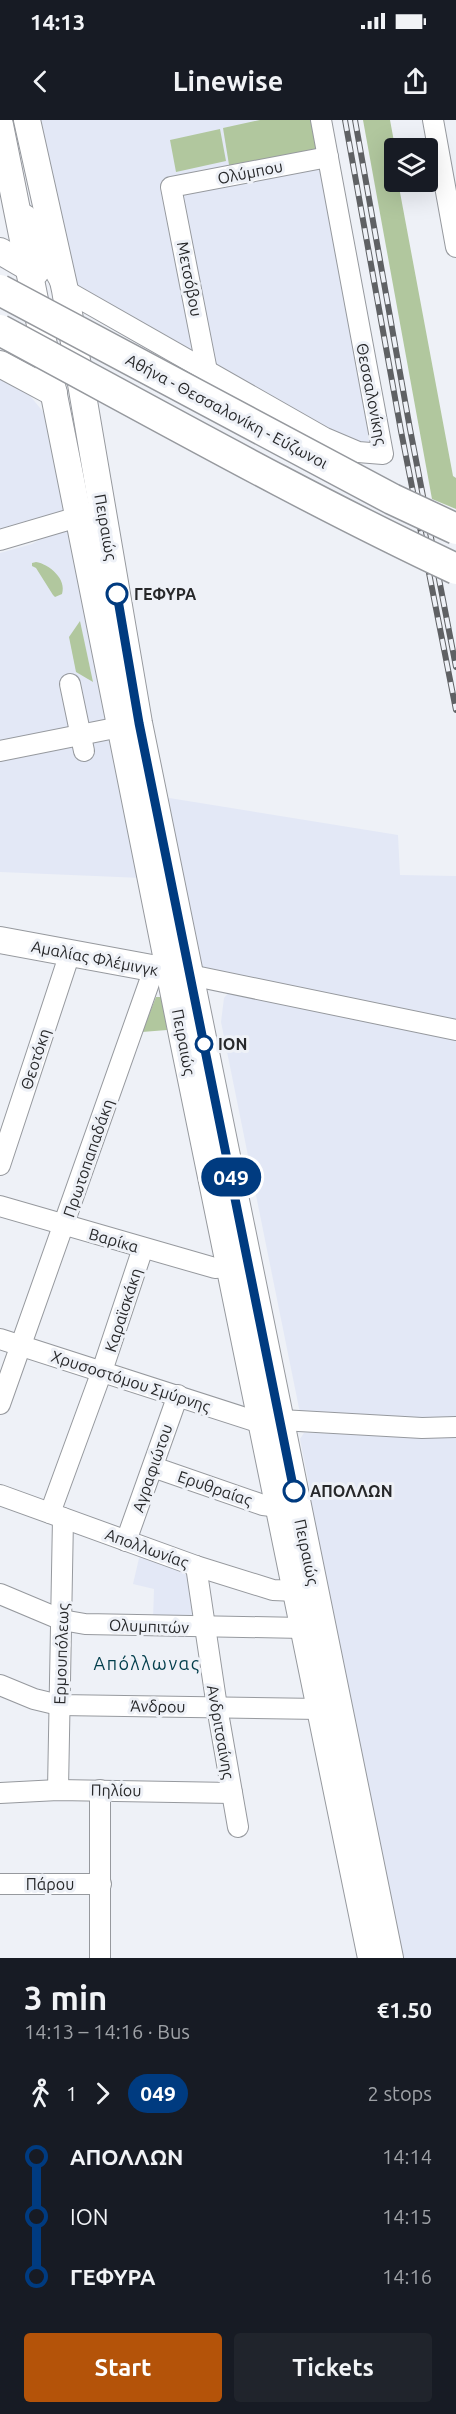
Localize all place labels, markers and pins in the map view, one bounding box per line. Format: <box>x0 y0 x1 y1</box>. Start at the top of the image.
marker: ΓΕΦΥΡΑ <box>106 583 128 605</box>
place label: ΓΕΦΥΡΑ <box>134 585 197 603</box>
marker: ΙΟΝ <box>195 1035 213 1053</box>
place label: ΙΟΝ <box>218 1035 247 1053</box>
marker: ΑΠΟΛΛΩΝ <box>283 1480 305 1502</box>
place label: ΑΠΟΛΛΩΝ <box>310 1482 393 1500</box>

